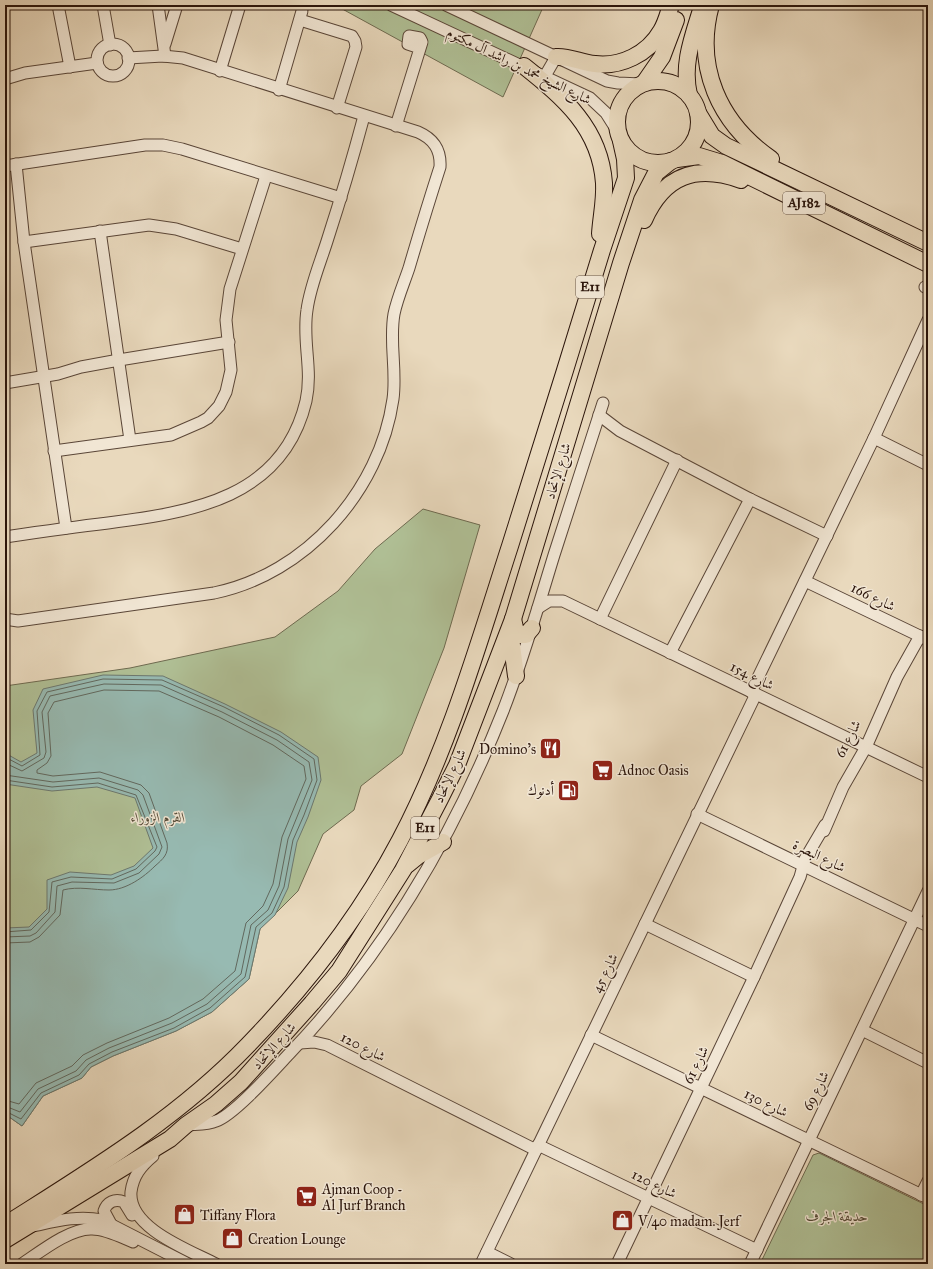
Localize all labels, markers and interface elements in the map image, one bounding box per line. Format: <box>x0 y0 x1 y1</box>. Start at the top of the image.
street label: شارع الشيخ محمد بن راشد آل مكتوم <box>442 24 594 112</box>
road number: AJ182 <box>783 192 825 214</box>
road number: E11 <box>576 276 604 298</box>
street label: شارع الإتحاد <box>541 441 577 502</box>
street label: شارع 166 <box>847 579 898 618</box>
street label: شارع 154 <box>726 658 777 697</box>
street label: شارع 61 <box>831 717 867 762</box>
restaurant icon: Domino's <box>538 736 564 762</box>
place label: Domino's <box>479 741 536 758</box>
street label: شارع الإتحاد <box>430 746 473 807</box>
supermarket icon: Adnoc Oasis <box>589 757 615 783</box>
place label: Adnoc Oasis <box>617 762 689 779</box>
fuel station icon: أدنوك <box>556 777 582 803</box>
place label: أدنوك <box>528 780 555 799</box>
park label: القرم الزوراء <box>131 809 185 830</box>
road number: E11 <box>411 817 439 839</box>
street label: شارع البصرة <box>789 836 848 879</box>
street label: شارع 45 <box>588 951 624 997</box>
street label: شارع الإتحاد <box>248 1019 302 1075</box>
street label: شارع 120 <box>336 1029 388 1068</box>
street label: شارع 61 <box>680 1043 715 1088</box>
street label: شارع 69 <box>799 1068 836 1115</box>
street label: شارع 130 <box>740 1085 791 1124</box>
street label: شارع 120 <box>627 1166 679 1205</box>
place label: Ajman Coop - Al Jurf Branch <box>321 1181 406 1215</box>
supermarket icon: Ajman Coop - Al Jurf Branch <box>294 1184 320 1210</box>
shop icon: Tiffany Flora <box>172 1202 198 1228</box>
place label: Tiffany Flora <box>200 1207 276 1224</box>
shop icon: V/40 madam. Jerf <box>609 1208 635 1234</box>
park label: حديقة الجرف <box>806 1208 868 1225</box>
place label: V/40 madam. Jerf <box>637 1213 742 1231</box>
shop icon: Creation Lounge <box>220 1226 246 1252</box>
place label: Creation Lounge <box>248 1231 346 1248</box>

